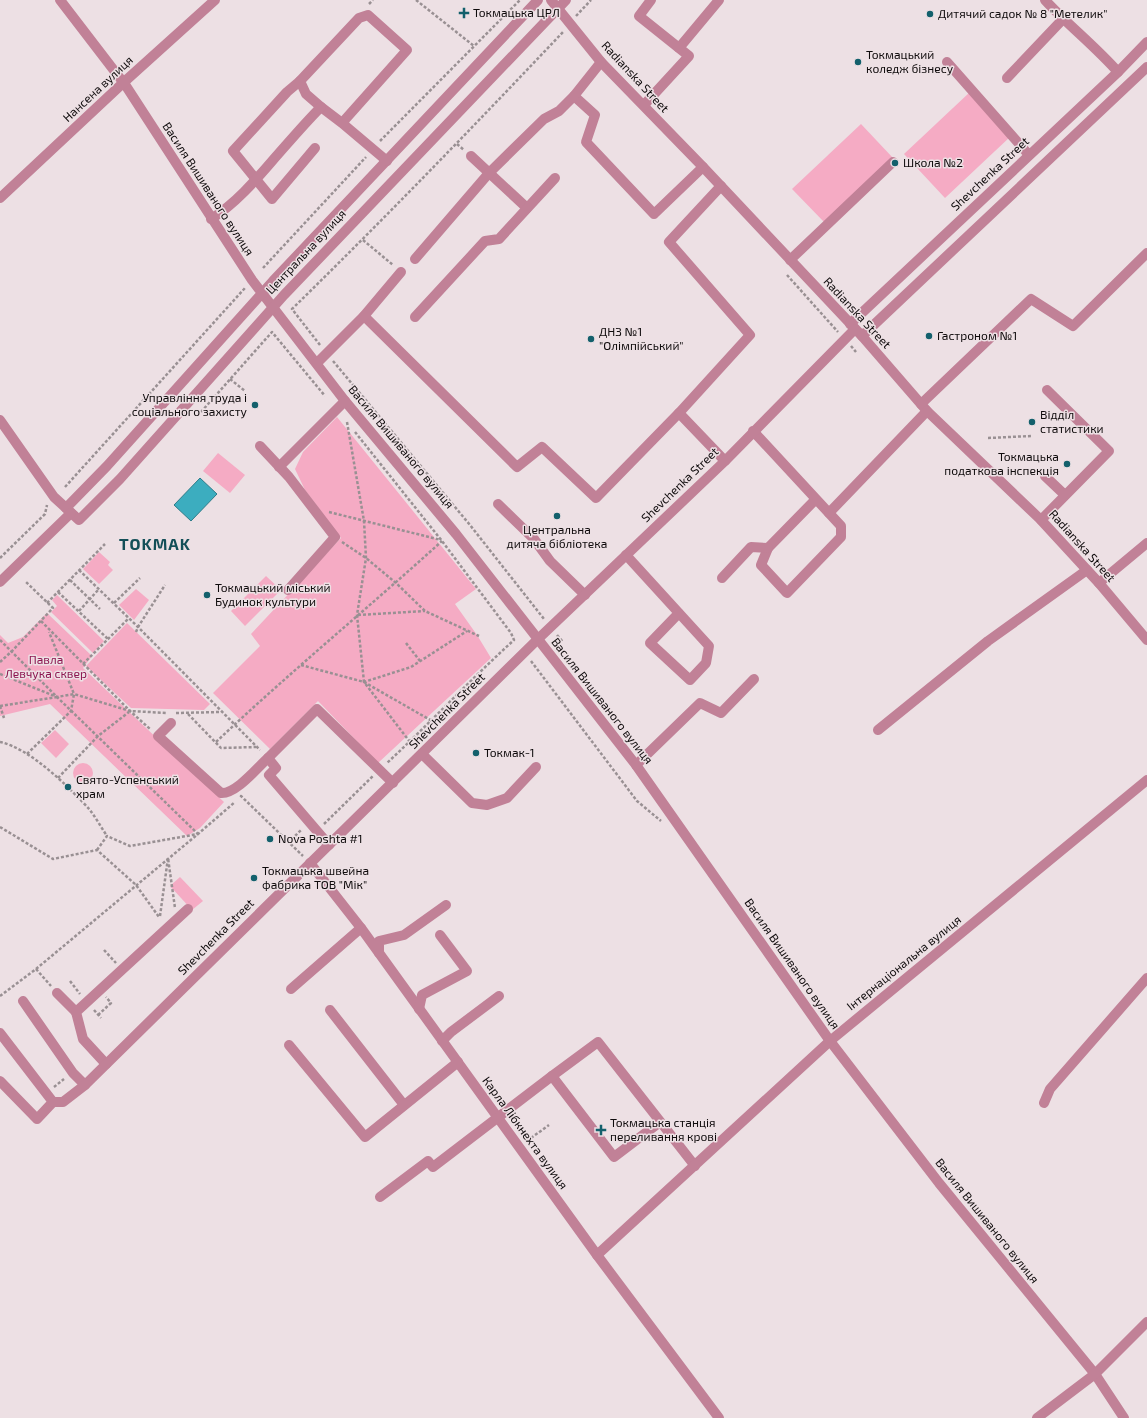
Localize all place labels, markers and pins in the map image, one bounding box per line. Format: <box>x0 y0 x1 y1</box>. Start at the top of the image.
place label: Токмацька ЦРЛ <box>473 5 560 19</box>
place label: Дитячий садок № 8 "Метелик" <box>938 6 1107 20</box>
marker: Токмацька ЦРЛ <box>458 7 470 19</box>
marker: Дитячий садок № 8 "Метелик" <box>925 9 935 19</box>
place label: Токмацький коледж бізнесу <box>866 47 954 76</box>
marker: Токмацький коледж бізнесу <box>853 57 863 67</box>
place label: Школа №2 <box>903 155 963 169</box>
marker: Школа №2 <box>890 158 900 168</box>
place label: ДНЗ №1 "Олімпійський" <box>599 324 684 352</box>
place label: Гастроном №1 <box>937 328 1017 342</box>
marker: Гастроном №1 <box>924 331 934 341</box>
marker: ДНЗ №1 "Олімпійський" <box>586 334 596 344</box>
place label: Управління труда і соціального захисту <box>132 390 248 419</box>
marker: Управління труда і соціального захисту <box>250 400 260 410</box>
place label: Відділ статистики <box>1040 407 1104 435</box>
marker: Відділ статистики <box>1027 417 1037 427</box>
place label: Токмацька податкова інспекція <box>944 449 1059 477</box>
marker: Токмацька податкова інспекція <box>1062 459 1072 469</box>
marker: Центральна дитяча бібліотека <box>552 511 562 521</box>
place label: Центральна дитяча бібліотека <box>507 522 607 550</box>
place label: Токмацький міський Будинок культури <box>215 580 331 609</box>
marker: Токмацький міський Будинок культури <box>202 590 212 600</box>
place label: Токмак-1 <box>484 745 535 759</box>
marker: Токмак-1 <box>471 748 481 758</box>
place label: Свято-Успенський храм <box>76 772 179 800</box>
marker: Свято-Успенський храм <box>63 782 73 792</box>
place label: Nova Poshta #1 <box>278 831 363 845</box>
marker: Nova Poshta #1 <box>265 834 275 844</box>
place label: Токмацька швейна фабрика ТОВ "Мік" <box>262 863 369 891</box>
marker: Токмацька швейна фабрика ТОВ "Мік" <box>249 873 259 883</box>
place label: Токмацька станція переливання крові <box>610 1115 717 1143</box>
marker: Токмацька станція переливання крові <box>595 1124 607 1136</box>

